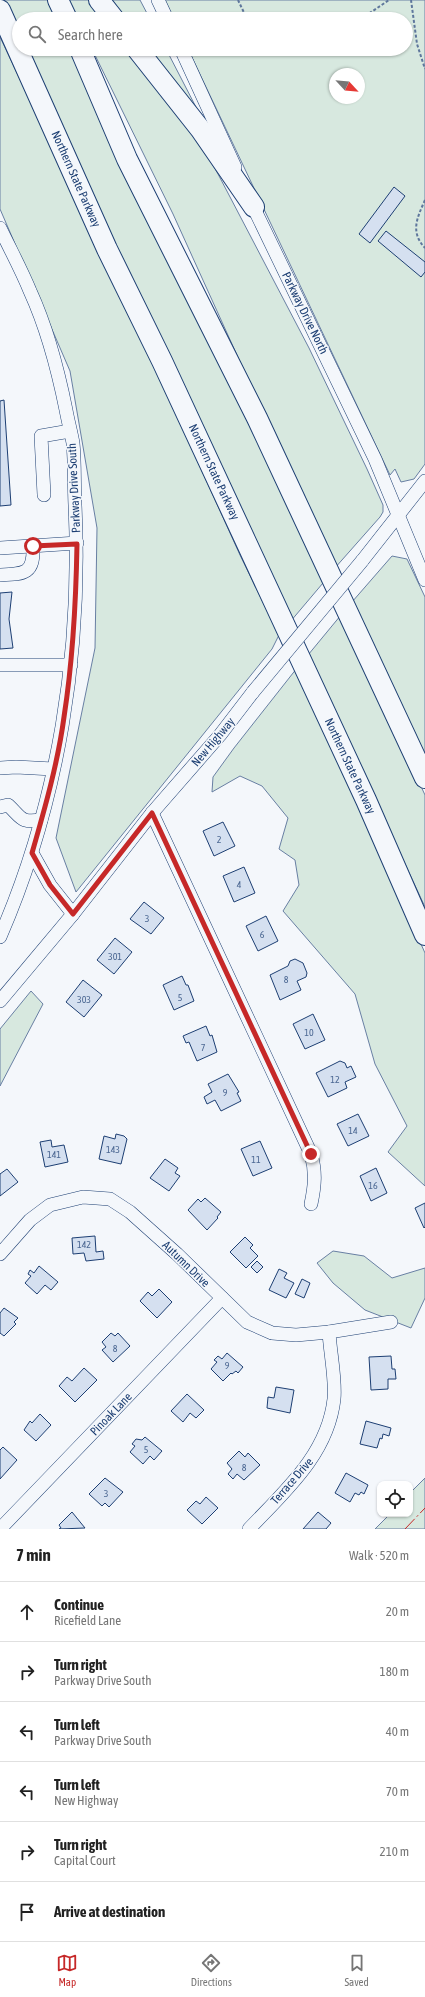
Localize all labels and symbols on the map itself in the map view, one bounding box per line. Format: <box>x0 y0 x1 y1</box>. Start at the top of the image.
north arrow <box>329 68 365 104</box>
street label: Northern State Parkway <box>48 129 104 229</box>
street label: Parkway Drive North <box>279 270 331 356</box>
street label: Northern State Parkway <box>186 422 242 522</box>
street label: Parkway Drive South <box>65 443 83 533</box>
route start <box>24 537 42 555</box>
street label: New Highway <box>189 715 238 769</box>
street label: Northern State Parkway <box>322 716 378 816</box>
house number: 2 <box>217 834 222 845</box>
house number: 4 <box>237 879 242 890</box>
house number: 3 <box>145 913 150 924</box>
house number: 6 <box>260 929 265 940</box>
house number: 301 <box>108 951 122 962</box>
house number: 8 <box>284 974 289 985</box>
house number: 5 <box>178 992 183 1003</box>
house number: 303 <box>77 994 91 1005</box>
house number: 10 <box>304 1027 314 1038</box>
house number: 7 <box>201 1042 206 1053</box>
house number: 12 <box>330 1074 340 1085</box>
house number: 9 <box>223 1087 228 1098</box>
house number: 14 <box>348 1125 358 1136</box>
house number: 143 <box>106 1144 120 1155</box>
route end <box>302 1145 320 1163</box>
house number: 141 <box>47 1149 61 1160</box>
house number: 11 <box>251 1154 261 1165</box>
house number: 16 <box>368 1180 378 1191</box>
street label: Autumn Drive <box>159 1238 213 1290</box>
house number: 142 <box>77 1239 91 1250</box>
house number: 8 <box>113 1343 118 1354</box>
house number: 9 <box>225 1360 230 1371</box>
street label: Pinoak Lane <box>87 1390 135 1438</box>
house number: 5 <box>144 1444 149 1455</box>
street label: Terrace Drive <box>268 1455 316 1507</box>
house number: 8 <box>242 1462 247 1473</box>
house number: 3 <box>104 1488 109 1499</box>

